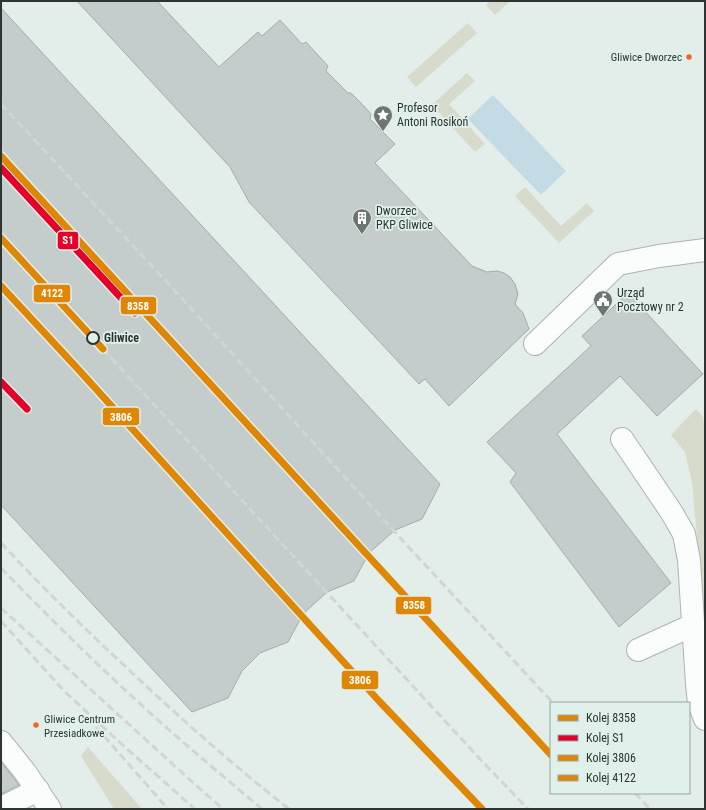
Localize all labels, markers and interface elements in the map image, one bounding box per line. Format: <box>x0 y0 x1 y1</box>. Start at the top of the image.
place label: Gliwice Dworzec <box>611 51 682 64</box>
marker: Gliwice Dworzec <box>684 52 694 62</box>
place label: Profesor Antoni Rosikoń <box>397 101 469 129</box>
place icon: Profesor Antoni Rosikoń <box>372 104 394 132</box>
place label: Dworzec PKP Gliwice <box>376 204 433 232</box>
building icon: Dworzec PKP Gliwice <box>351 207 373 235</box>
line badge: S1 <box>57 231 79 250</box>
text: S1 <box>62 234 74 247</box>
line badge: 4122 <box>33 284 71 303</box>
place label: Urząd Pocztowy nr 2 <box>617 286 684 314</box>
text: 4122 <box>41 287 64 300</box>
public building icon: Urząd Pocztowy nr 2 <box>592 289 614 317</box>
line badge: 8358 <box>120 296 157 315</box>
text: 8358 <box>127 300 150 313</box>
marker: Gliwice <box>86 331 100 345</box>
place label: Gliwice <box>104 331 139 345</box>
line badge: 3806 <box>102 407 140 426</box>
text: 3806 <box>110 411 133 424</box>
line badge: 8358 <box>395 596 432 615</box>
text: 8358 <box>403 599 426 612</box>
line badge: 3806 <box>341 670 379 690</box>
text: 3806 <box>349 674 372 687</box>
legend <box>550 702 690 794</box>
text: Kolej 8358 <box>586 711 636 725</box>
place label: Gliwice Centrum Przesiadkowe <box>44 713 115 740</box>
marker: Gliwice Centrum Przesiadkowe <box>31 720 41 730</box>
text: Kolej S1 <box>586 731 624 745</box>
text: Kolej 3806 <box>586 751 636 765</box>
text: Kolej 4122 <box>586 771 636 785</box>

